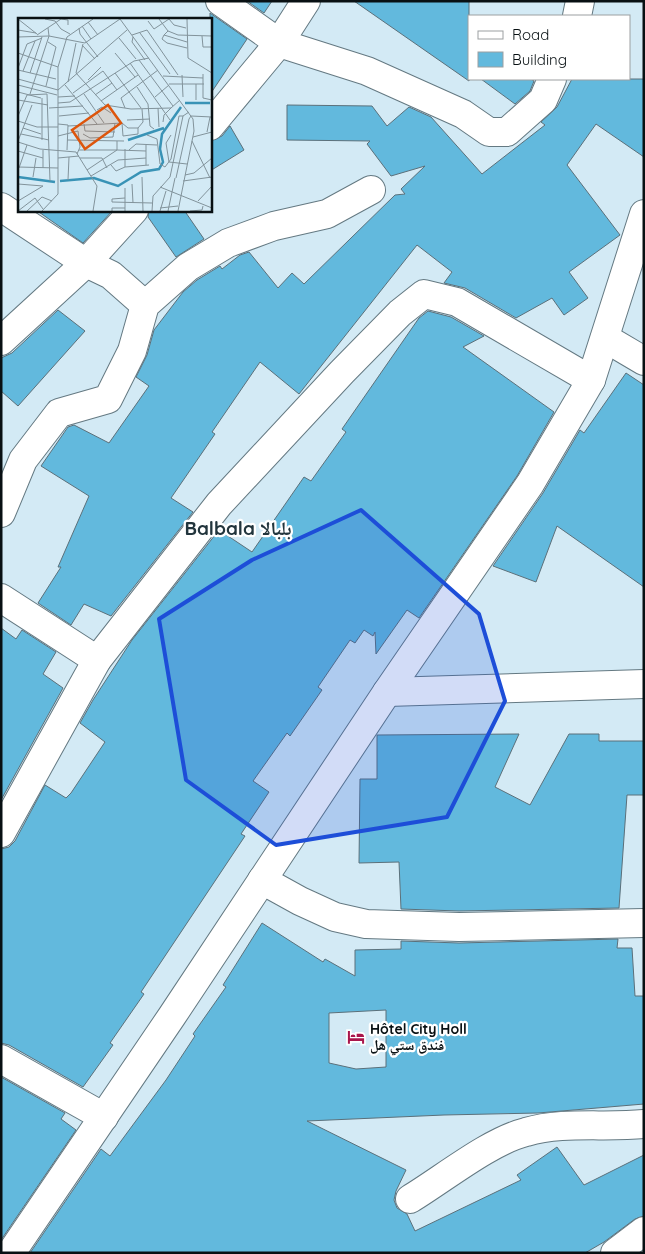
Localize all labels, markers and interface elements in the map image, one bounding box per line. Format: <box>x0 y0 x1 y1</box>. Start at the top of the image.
legend <box>468 15 630 80</box>
inset map <box>18 18 211 211</box>
text: Road <box>512 25 549 44</box>
text: Building <box>512 50 567 69</box>
district label: Balbala بلبالا <box>184 516 292 540</box>
place label: Hôtel City Holl فندق ستي هل <box>370 1020 467 1056</box>
hotel icon: Hôtel City Holl فندق ستي هل <box>346 1027 366 1047</box>

